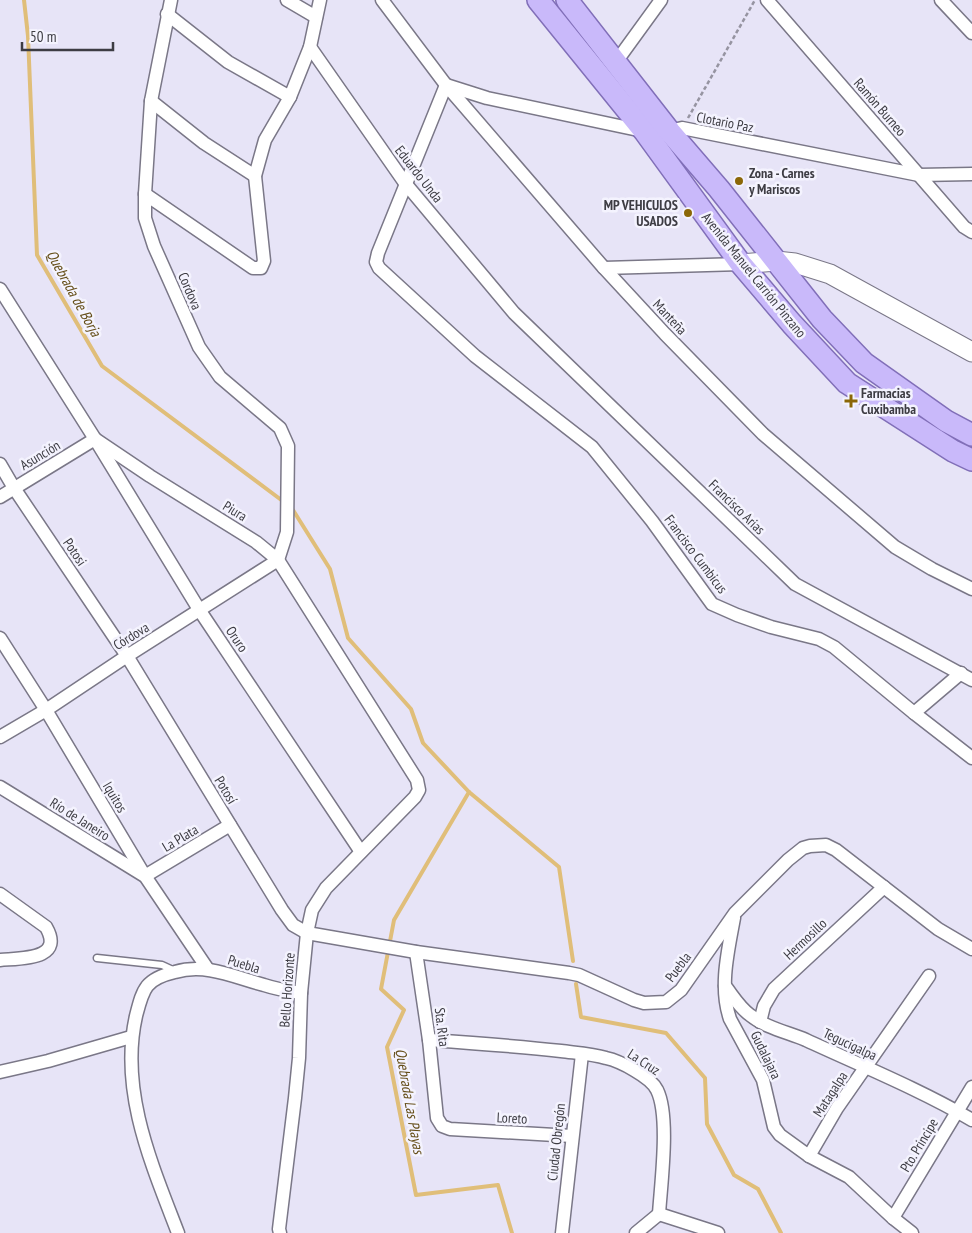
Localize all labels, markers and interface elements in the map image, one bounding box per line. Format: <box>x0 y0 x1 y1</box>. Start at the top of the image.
scale bar <box>22 20 114 52</box>
text: 50 m <box>30 27 56 46</box>
street label: Ramón Burneo <box>850 74 910 140</box>
street label: Clotario Paz <box>695 108 755 136</box>
street label: Eduardo Unda <box>391 142 447 206</box>
place label: Zona - Carnes y Mariscos <box>748 164 815 198</box>
marker: Zona - Carnes y Mariscos <box>733 175 745 187</box>
place label: MP VEHICULOS USADOS <box>604 196 678 230</box>
marker: MP VEHICULOS USADOS <box>682 207 694 219</box>
street label: Avenida Manuel Carrión Pinzano <box>698 209 810 341</box>
water label: Quebrada de Borja <box>42 246 106 340</box>
street label: Cordova <box>174 270 206 312</box>
street label: Manteña <box>649 296 691 338</box>
place label: Farmacias Cuxibamba <box>861 384 916 418</box>
marker: Farmacias Cuxibamba <box>845 395 857 407</box>
street label: Asunción <box>17 436 63 474</box>
street label: Francisco Arias <box>705 476 769 538</box>
street label: Piura <box>220 497 250 525</box>
street label: Francisco Cumbicus <box>660 511 732 597</box>
street label: Potosi <box>59 535 91 569</box>
street label: Córdova <box>110 618 152 654</box>
street label: Oruro <box>222 623 252 655</box>
street label: Potosí <box>211 773 241 807</box>
street label: Iquitos <box>99 778 131 816</box>
street label: Río de Janeiro <box>47 794 113 844</box>
street label: La Plata <box>159 820 201 856</box>
street label: Hermosillo <box>780 914 830 964</box>
street label: Puebla <box>661 949 695 985</box>
street label: Puebla <box>226 951 262 977</box>
street label: Bello Horizonte <box>275 952 299 1028</box>
street label: Sta. Rita <box>431 1006 453 1048</box>
street label: Tegucigalpa <box>820 1024 880 1064</box>
street label: Gudalajara <box>747 1028 785 1082</box>
street label: La Cruz <box>624 1045 664 1079</box>
water label: Quebrada Las Playas <box>391 1047 429 1157</box>
street label: Matagalpa <box>809 1068 851 1120</box>
street label: Ciudad Obregón <box>543 1102 569 1182</box>
street label: Loreto <box>496 1108 528 1128</box>
street label: Pto. Principe <box>896 1115 942 1175</box>

